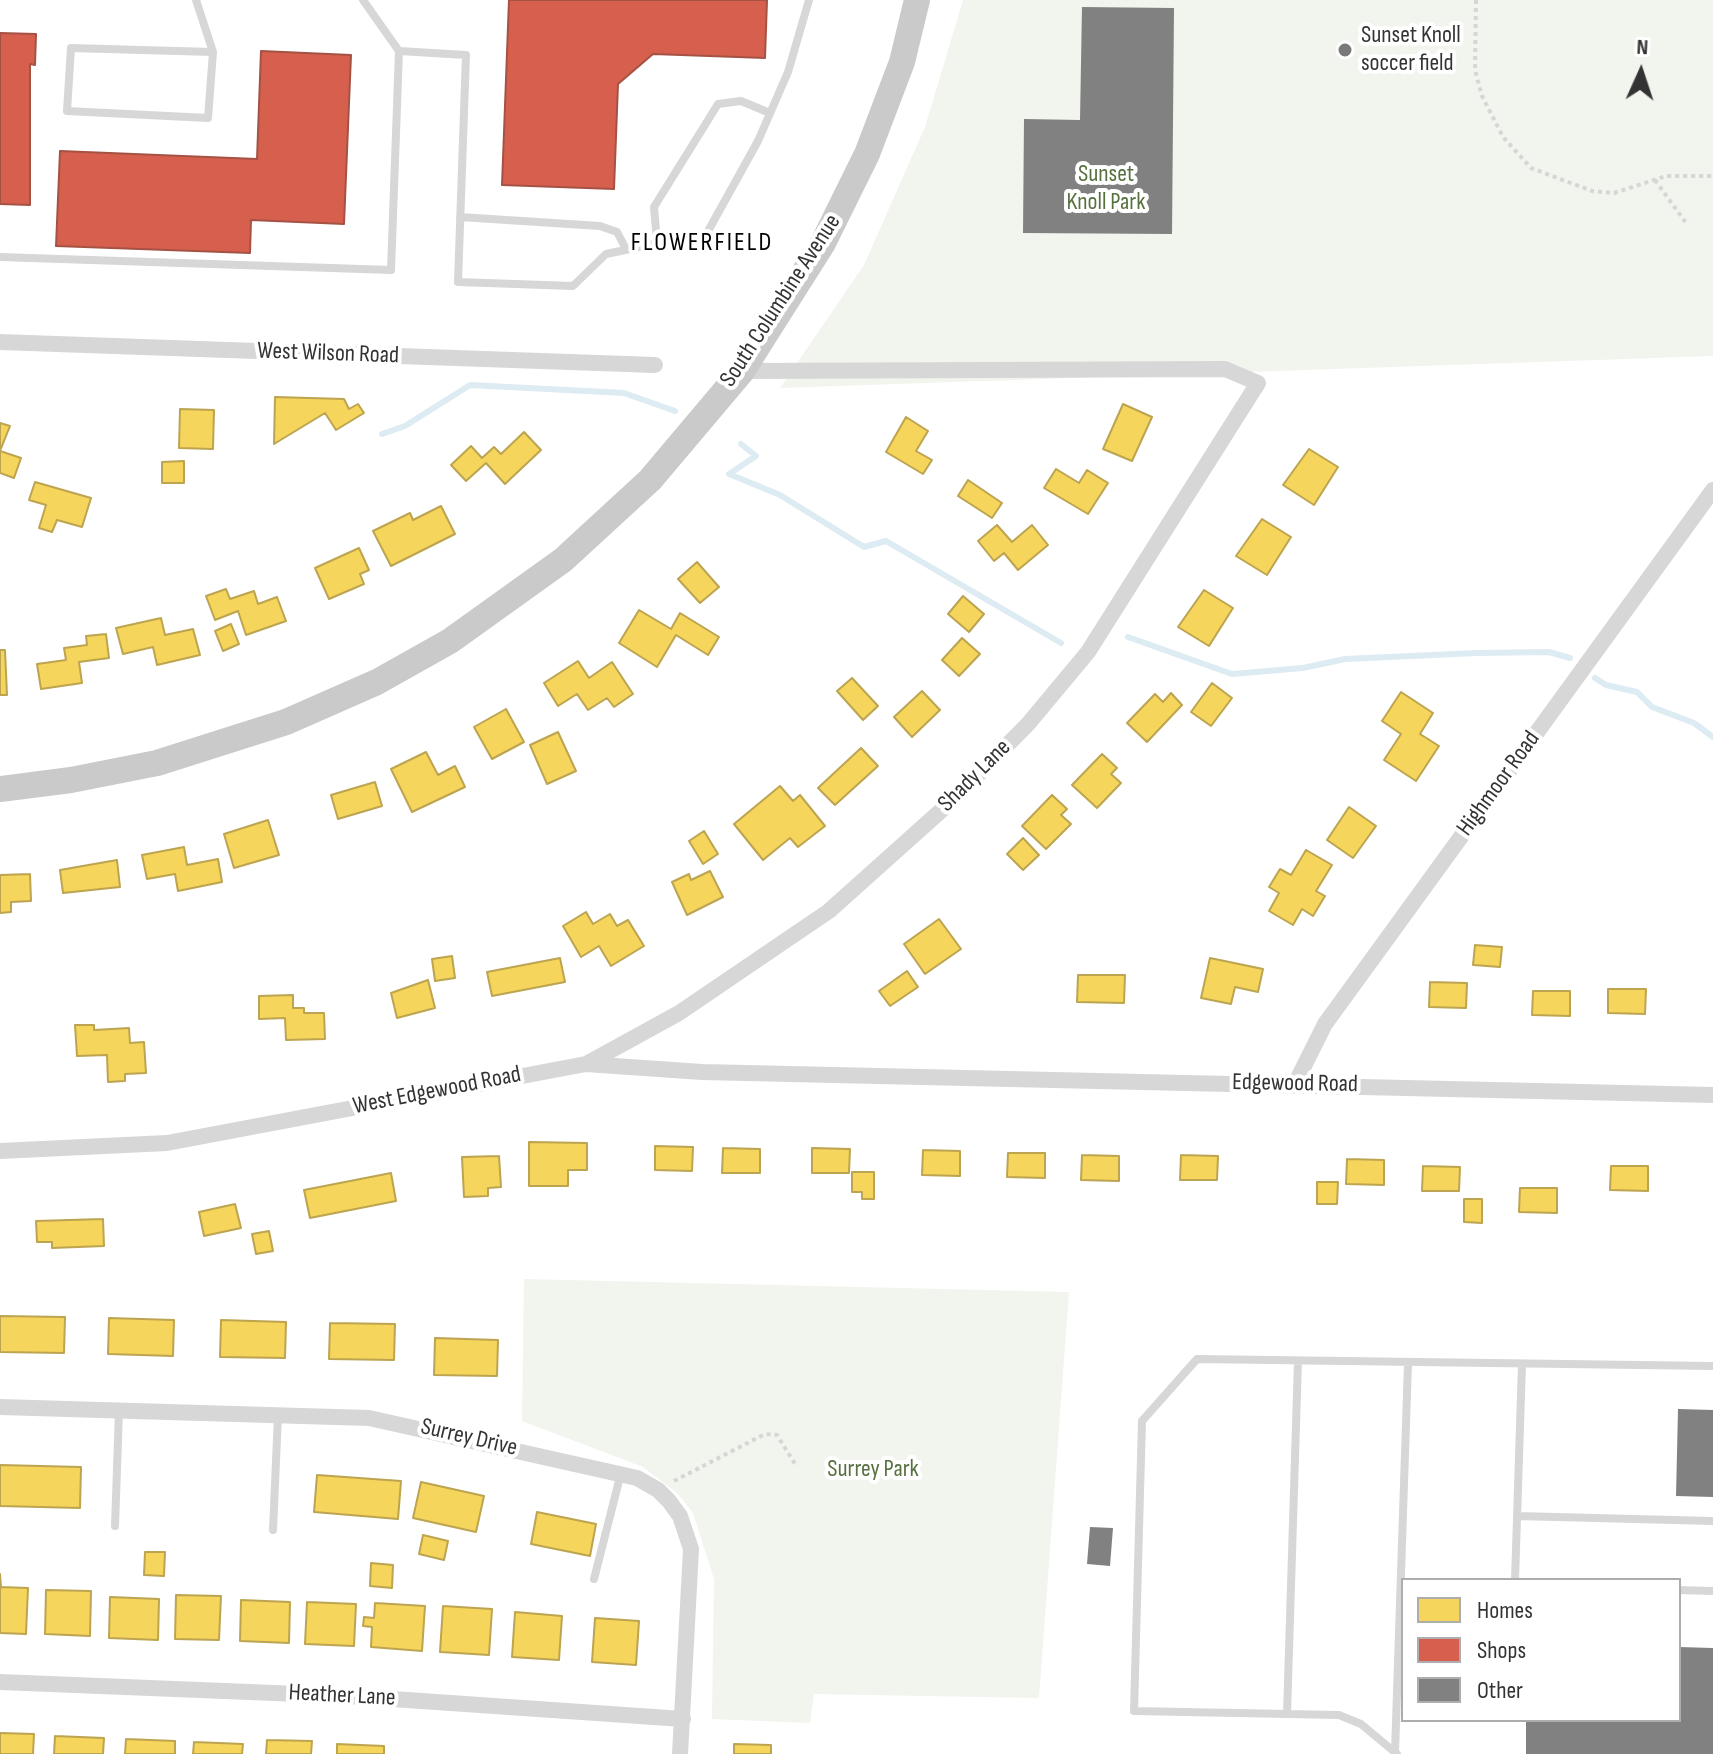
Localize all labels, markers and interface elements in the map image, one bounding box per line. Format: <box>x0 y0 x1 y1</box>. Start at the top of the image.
place label: Sunset Knoll soccer field <box>1361 22 1461 78</box>
north arrow <box>1601 32 1681 112</box>
text: N <box>1636 34 1649 61</box>
marker: Sunset Knoll soccer field <box>1336 41 1354 59</box>
park label: Sunset Knoll Park <box>1067 161 1145 217</box>
street label: South Columbine Avenue <box>715 209 847 393</box>
district label: FLOWERFIELD <box>631 227 773 259</box>
street label: West Wilson Road <box>257 337 399 371</box>
street label: Highmoor Road <box>1451 726 1547 842</box>
street label: Shady Lane <box>933 734 1017 818</box>
street label: West Edgewood Road <box>351 1061 523 1121</box>
street label: Edgewood Road <box>1232 1069 1358 1099</box>
street label: Surrey Drive <box>418 1413 520 1463</box>
park label: Surrey Park <box>827 1456 919 1484</box>
legend <box>1401 1578 1681 1722</box>
text: Homes <box>1477 1596 1533 1625</box>
text: Shops <box>1477 1636 1526 1665</box>
text: Other <box>1477 1676 1523 1705</box>
street label: Heather Lane <box>288 1679 396 1713</box>

